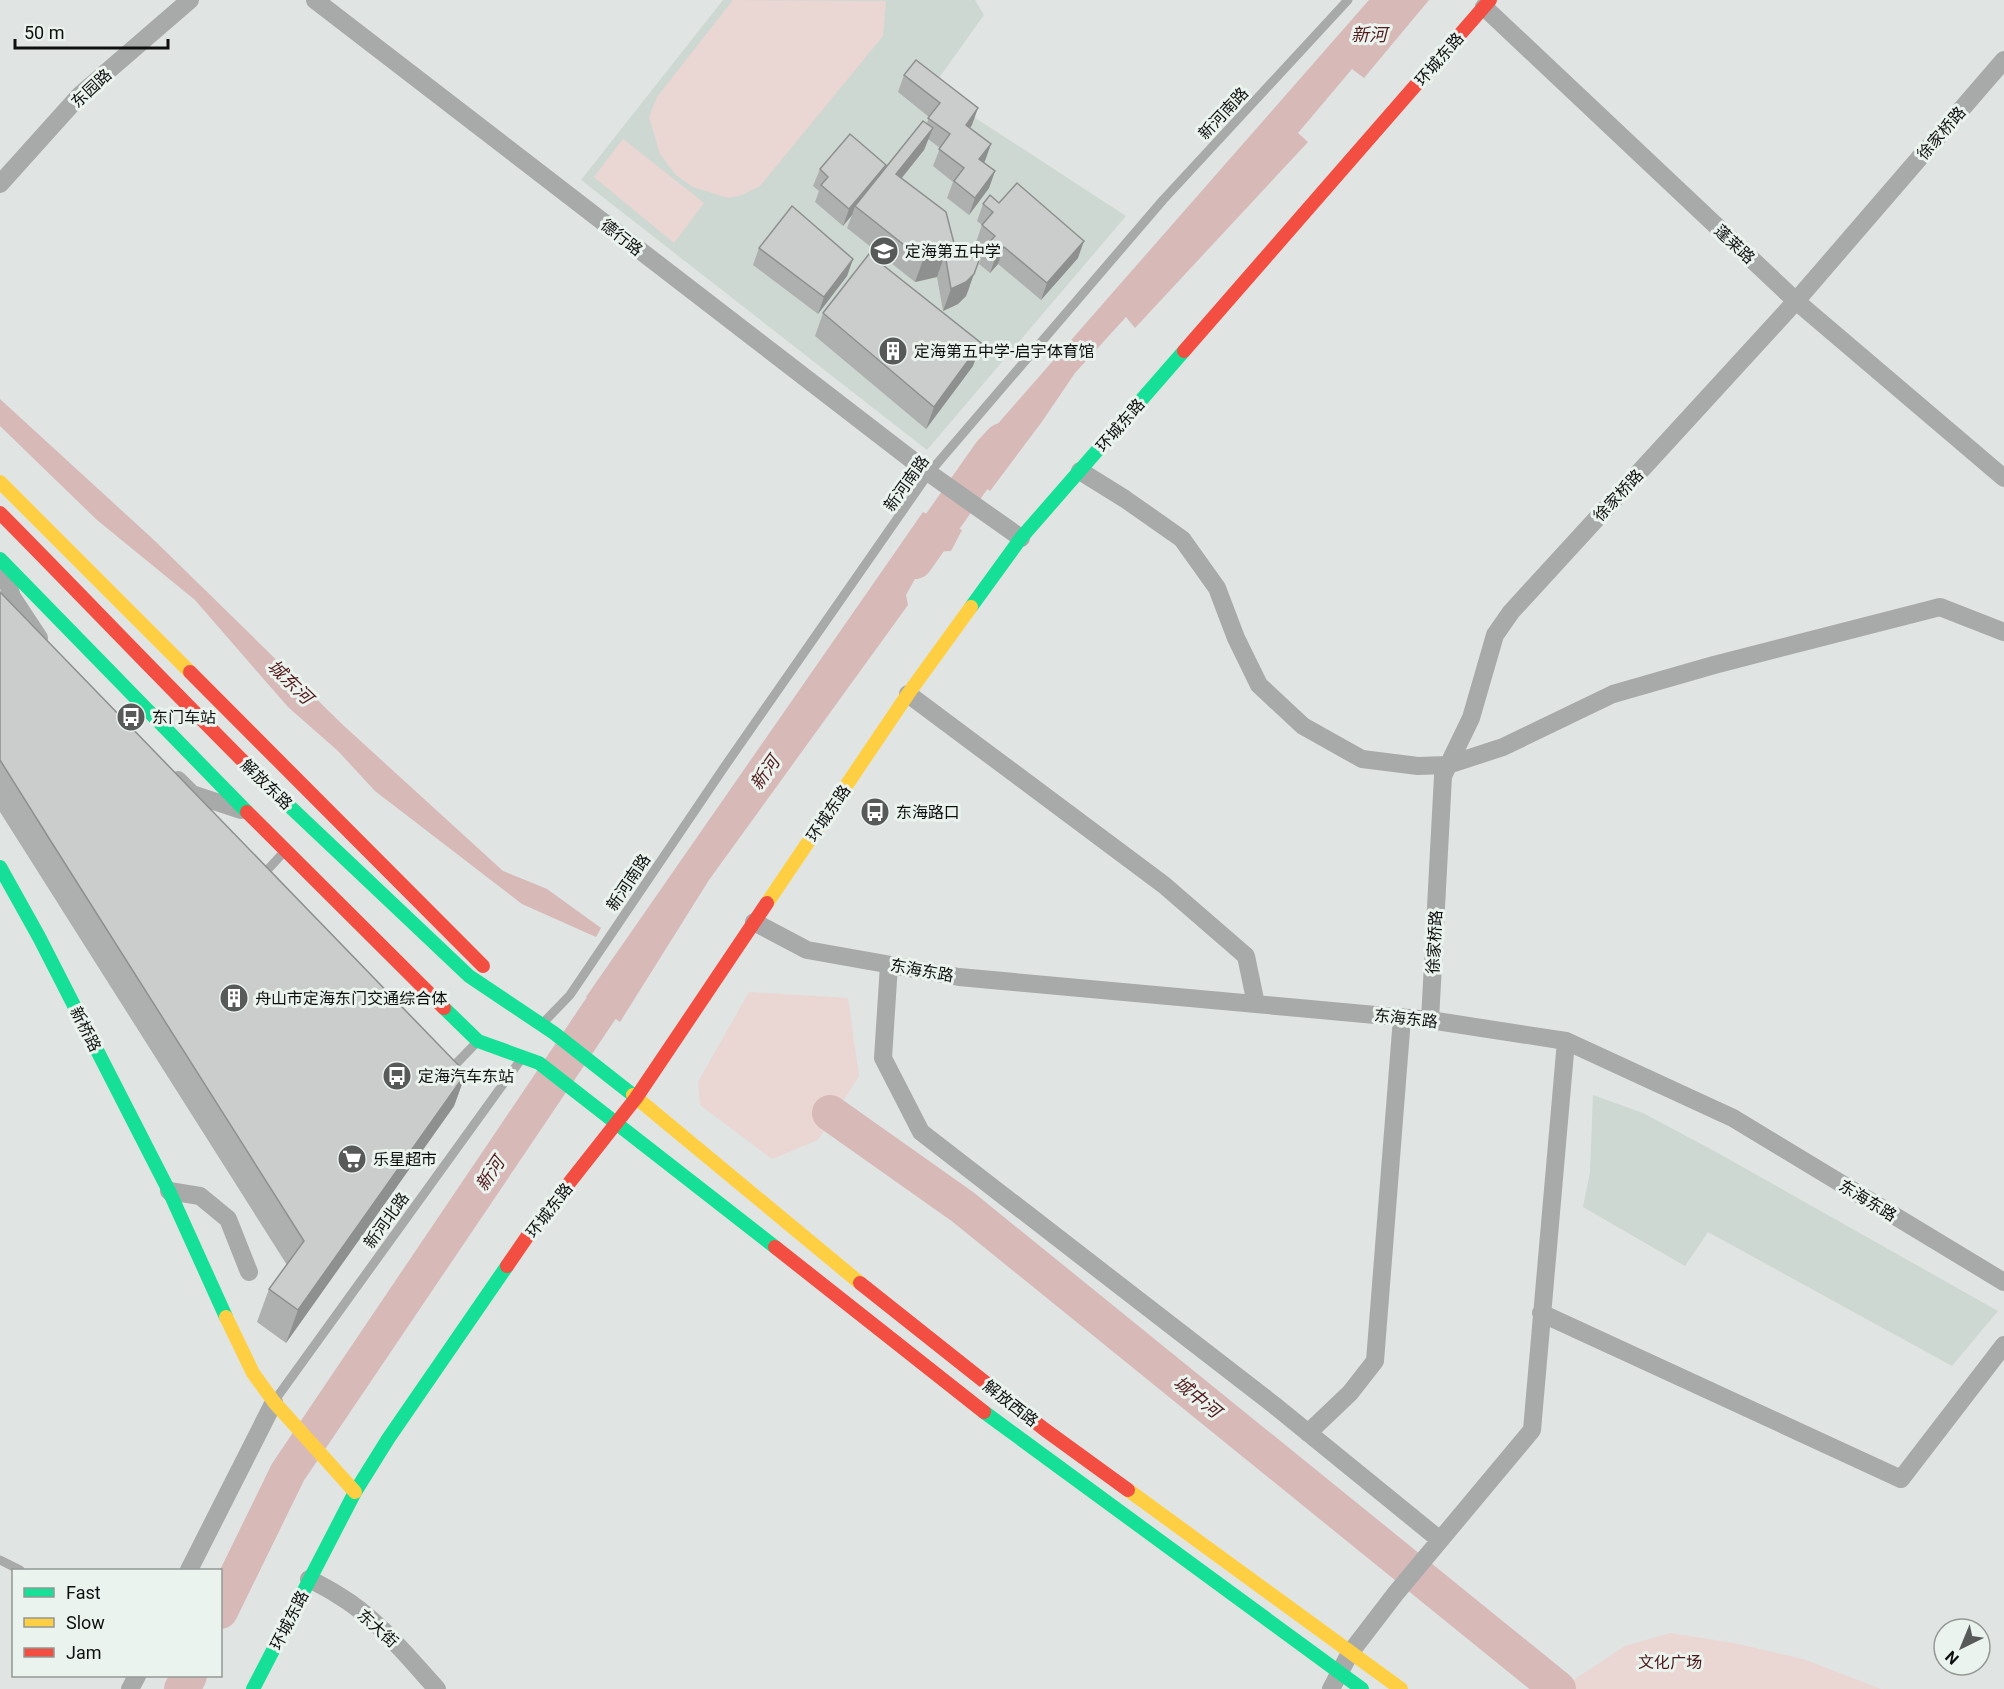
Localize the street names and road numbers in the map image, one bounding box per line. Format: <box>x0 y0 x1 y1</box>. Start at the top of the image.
street label: 环城东路 <box>1411 29 1468 90</box>
street label: 东园路 <box>67 65 115 112</box>
street label: 新河南路 <box>1195 83 1252 143</box>
street label: 徐家桥路 <box>1913 103 1970 164</box>
street label: 德行路 <box>597 215 646 260</box>
street label: 蓬莱路 <box>1711 221 1759 268</box>
street label: 环城东路 <box>1092 395 1149 456</box>
street label: 新河南路 <box>880 452 933 515</box>
street label: 徐家桥路 <box>1590 465 1647 525</box>
street label: 解放东路 <box>237 755 296 813</box>
street label: 环城东路 <box>803 781 854 845</box>
street label: 新河南路 <box>603 850 654 914</box>
street label: 徐家桥路 <box>1423 910 1446 974</box>
street label: 东海东路 <box>889 956 955 985</box>
street label: 新桥路 <box>66 1004 105 1055</box>
street label: 东海东路 <box>1373 1006 1439 1031</box>
street label: 东海东路 <box>1835 1176 1900 1225</box>
street label: 环城东路 <box>522 1179 577 1241</box>
street label: 新河北路 <box>360 1189 413 1252</box>
street label: 解放西路 <box>980 1376 1042 1431</box>
street label: 环城东路 <box>266 1587 312 1653</box>
street label: 东大街 <box>353 1605 402 1651</box>

